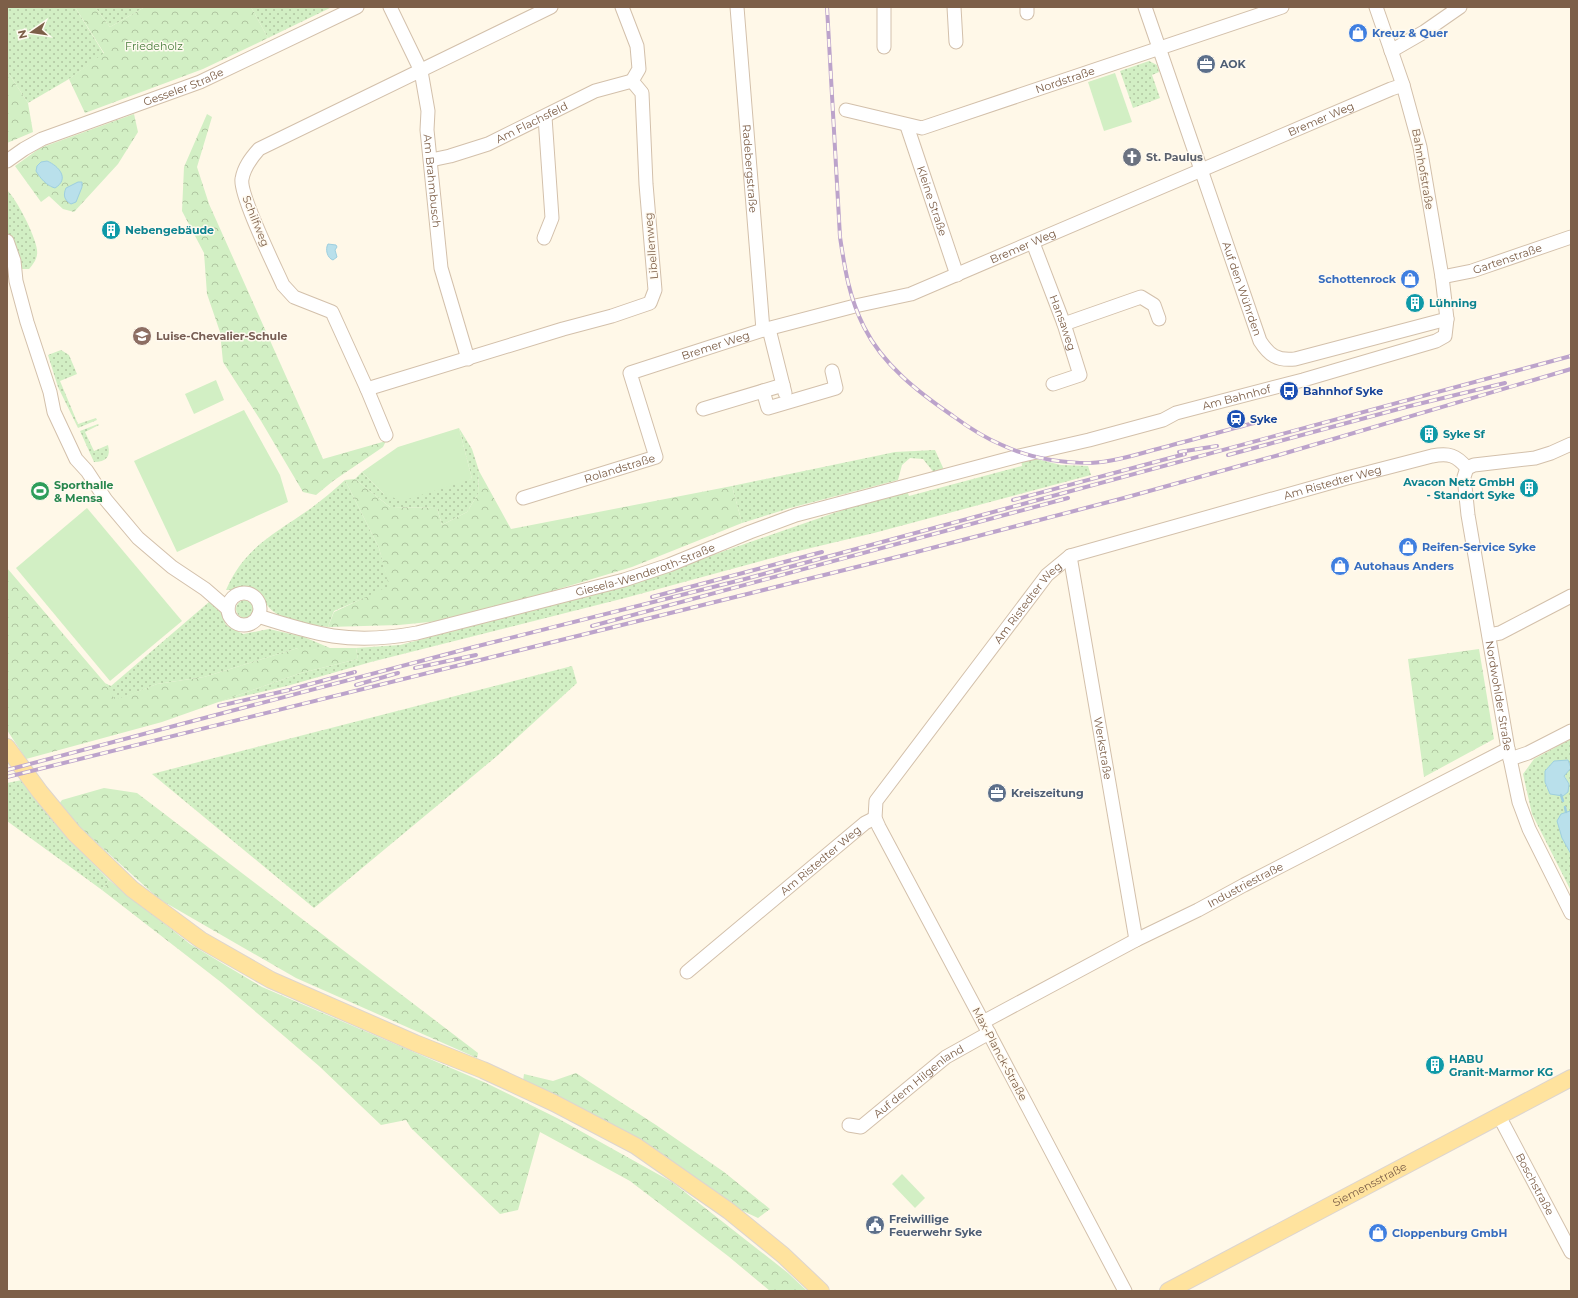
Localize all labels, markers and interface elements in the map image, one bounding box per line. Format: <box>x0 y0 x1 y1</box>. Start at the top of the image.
north arrow <box>12 12 52 52</box>
shop icon: Kreuz & Quer <box>1347 22 1369 44</box>
place label: Kreuz & Quer <box>1372 26 1448 40</box>
text: N <box>14 28 30 40</box>
park label: Friedeholz <box>125 39 183 53</box>
office icon: AOK <box>1195 53 1217 75</box>
place label: AOK <box>1219 57 1247 71</box>
street label: Nordstraße <box>1033 63 1097 96</box>
street label: Gesseler Straße <box>141 65 226 109</box>
street label: Am Flachsfeld <box>493 99 570 146</box>
street label: Bremer Weg <box>1286 99 1356 139</box>
street label: Radebergstraße <box>739 124 761 214</box>
street label: Bahnhofstraße <box>1409 127 1437 211</box>
street label: Am Brahmbusch <box>420 133 444 229</box>
church icon: St. Paulus <box>1121 146 1143 168</box>
place label: St. Paulus <box>1146 150 1203 164</box>
street label: Kleine Straße <box>914 164 951 238</box>
street label: Schilfweg <box>239 193 273 249</box>
street label: Libellenweg <box>641 212 661 280</box>
building icon: Nebengebäude <box>100 219 122 241</box>
place label: Nebengebäude <box>125 223 214 237</box>
street label: Bremer Weg <box>988 226 1058 266</box>
street label: Auf den Wührden <box>1219 240 1265 338</box>
street label: Gartenstraße <box>1471 240 1544 277</box>
shop icon: Schottenrock <box>1399 268 1421 290</box>
place label: Schottenrock <box>1318 272 1397 286</box>
building icon: Lühning <box>1404 292 1426 314</box>
street label: Hansaweg <box>1046 293 1079 352</box>
place label: Lühning <box>1429 296 1477 310</box>
school or university icon: Luise-Chevalier-Schule <box>131 325 153 347</box>
street label: Bremer Weg <box>680 328 751 363</box>
place label: Luise-Chevalier-Schule <box>156 329 287 343</box>
bus stop icon: Bahnhof Syke <box>1278 380 1300 402</box>
street label: Am Bahnhof <box>1201 381 1273 413</box>
place label: Bahnhof Syke <box>1303 384 1383 398</box>
station icon: Syke <box>1225 408 1247 430</box>
place label: Syke <box>1250 412 1278 426</box>
building icon: Syke Sf <box>1418 423 1440 445</box>
place label: Syke Sf <box>1443 427 1486 441</box>
street label: Rolandstraße <box>582 451 657 486</box>
street label: Am Ristedter Weg <box>1282 462 1383 503</box>
place label: Avacon Netz GmbH - Standort Syke <box>1402 475 1515 502</box>
building icon: Avacon Netz GmbH - Standort Syke <box>1518 477 1540 499</box>
place label: Sporthalle & Mensa <box>54 478 114 505</box>
sports icon: Sporthalle & Mensa <box>29 480 51 502</box>
shop icon: Reifen-Service Syke <box>1397 536 1419 558</box>
street label: Giesela-Wenderoth-Straße <box>574 540 717 599</box>
place label: Reifen-Service Syke <box>1422 540 1536 554</box>
shop icon: Autohaus Anders <box>1329 555 1351 577</box>
street label: Am Ristedter Weg <box>991 559 1065 646</box>
place label: Autohaus Anders <box>1353 559 1454 573</box>
street label: Nordwohlder Straße <box>1483 640 1515 752</box>
street label: Werkstraße <box>1091 716 1115 781</box>
office icon: Kreiszeitung <box>986 782 1008 804</box>
place label: Kreiszeitung <box>1011 786 1084 800</box>
street label: Am Ristedter Weg <box>777 822 864 898</box>
street label: Industriestraße <box>1205 859 1286 911</box>
street label: Max-Planck-Straße <box>969 1005 1031 1103</box>
street label: Auf dem Hilgenland <box>871 1041 966 1121</box>
place label: HABU Granit-Marmor KG <box>1449 1052 1553 1079</box>
building icon: HABU Granit-Marmor KG <box>1424 1054 1446 1076</box>
street label: Boschstraße <box>1513 1151 1557 1218</box>
street label: Siemensstraße <box>1330 1159 1409 1210</box>
place label: Freiwillige Feuerwehr Syke <box>889 1212 982 1239</box>
public building icon: Freiwillige Feuerwehr Syke <box>864 1214 886 1236</box>
shop icon: Cloppenburg GmbH <box>1367 1222 1389 1244</box>
place label: Cloppenburg GmbH <box>1392 1226 1507 1240</box>

